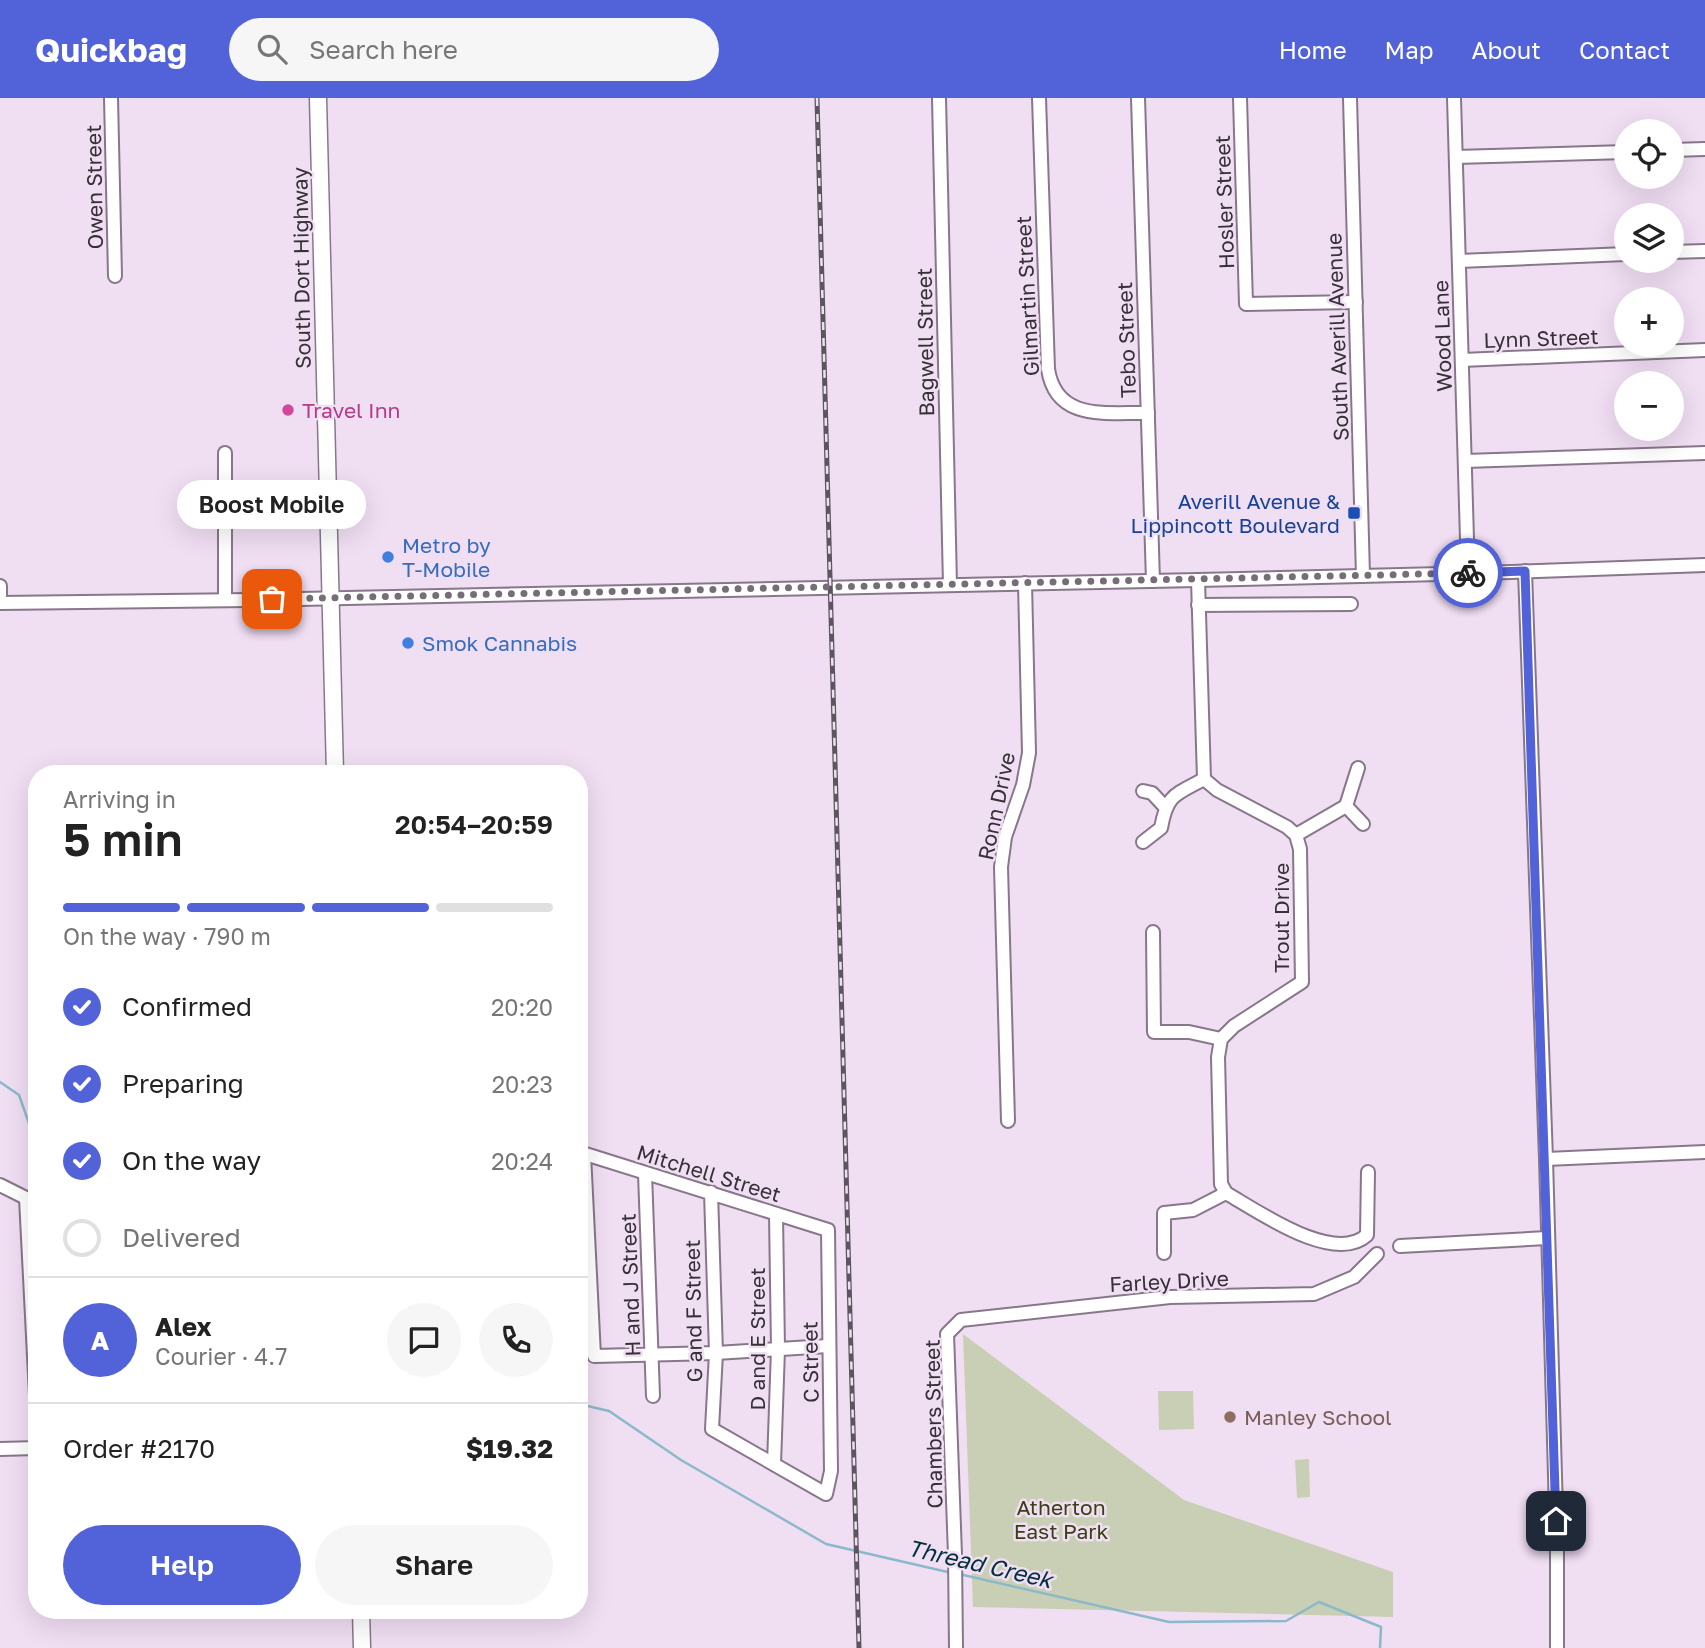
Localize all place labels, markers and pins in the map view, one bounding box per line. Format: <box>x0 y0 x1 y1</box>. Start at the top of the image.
place label: Travel Inn <box>302 397 400 423</box>
marker: Travel Inn <box>280 402 296 418</box>
callout: Boost Mobile <box>177 480 366 529</box>
place label: Averill Avenue & Lippincott Boulevard <box>1131 488 1340 538</box>
marker: Averill Avenue & Lippincott Boulevard <box>1346 505 1362 521</box>
place label: Metro by T-Mobile <box>402 532 491 582</box>
marker: Metro by T-Mobile <box>380 549 396 565</box>
pin <box>242 569 302 629</box>
place label: Smok Cannabis <box>422 630 577 656</box>
marker: Smok Cannabis <box>400 635 416 651</box>
place label: Manley School <box>1244 1404 1392 1430</box>
marker: Manley School <box>1222 1409 1238 1425</box>
pin <box>1526 1491 1586 1551</box>

